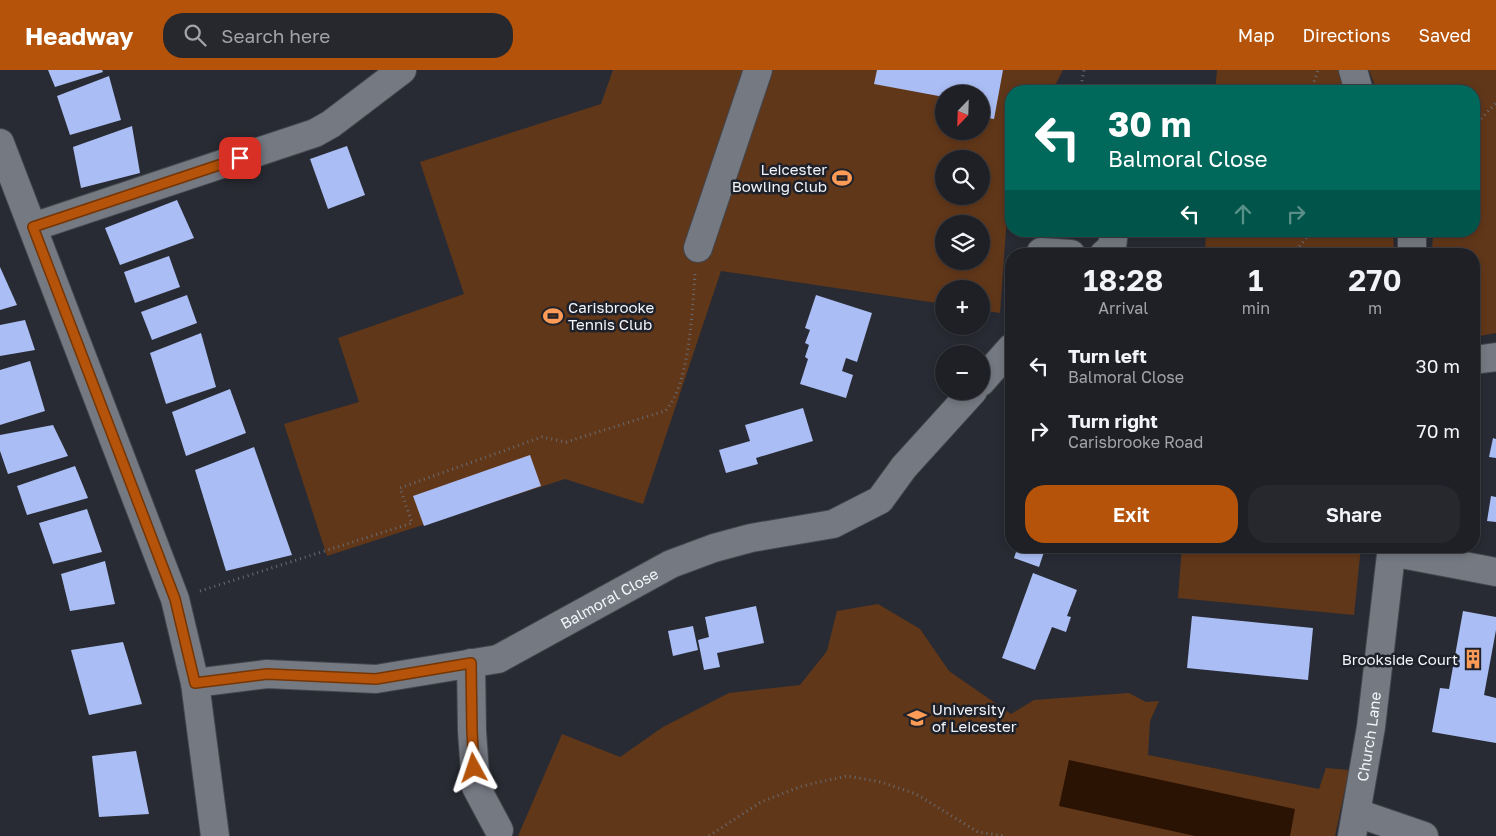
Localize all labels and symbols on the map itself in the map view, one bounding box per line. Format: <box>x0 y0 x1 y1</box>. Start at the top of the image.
north arrow <box>935 85 990 140</box>
pin <box>219 137 261 179</box>
place label: Leicester Bowling Club <box>732 160 827 195</box>
sports icon: Leicester Bowling Club <box>831 167 853 189</box>
place label: Carisbrooke Tennis Club <box>568 298 655 333</box>
sports icon: Carisbrooke Tennis Club <box>542 305 564 327</box>
street label: Balmoral Close <box>557 564 661 632</box>
building icon: Brookside Court <box>1462 648 1484 670</box>
place label: Brookside Court <box>1342 650 1458 668</box>
street label: Church Lane <box>1353 690 1384 783</box>
place label: University of Leicester <box>932 700 1017 735</box>
school or university icon: University of Leicester <box>906 707 928 729</box>
position arrow <box>447 741 499 793</box>

